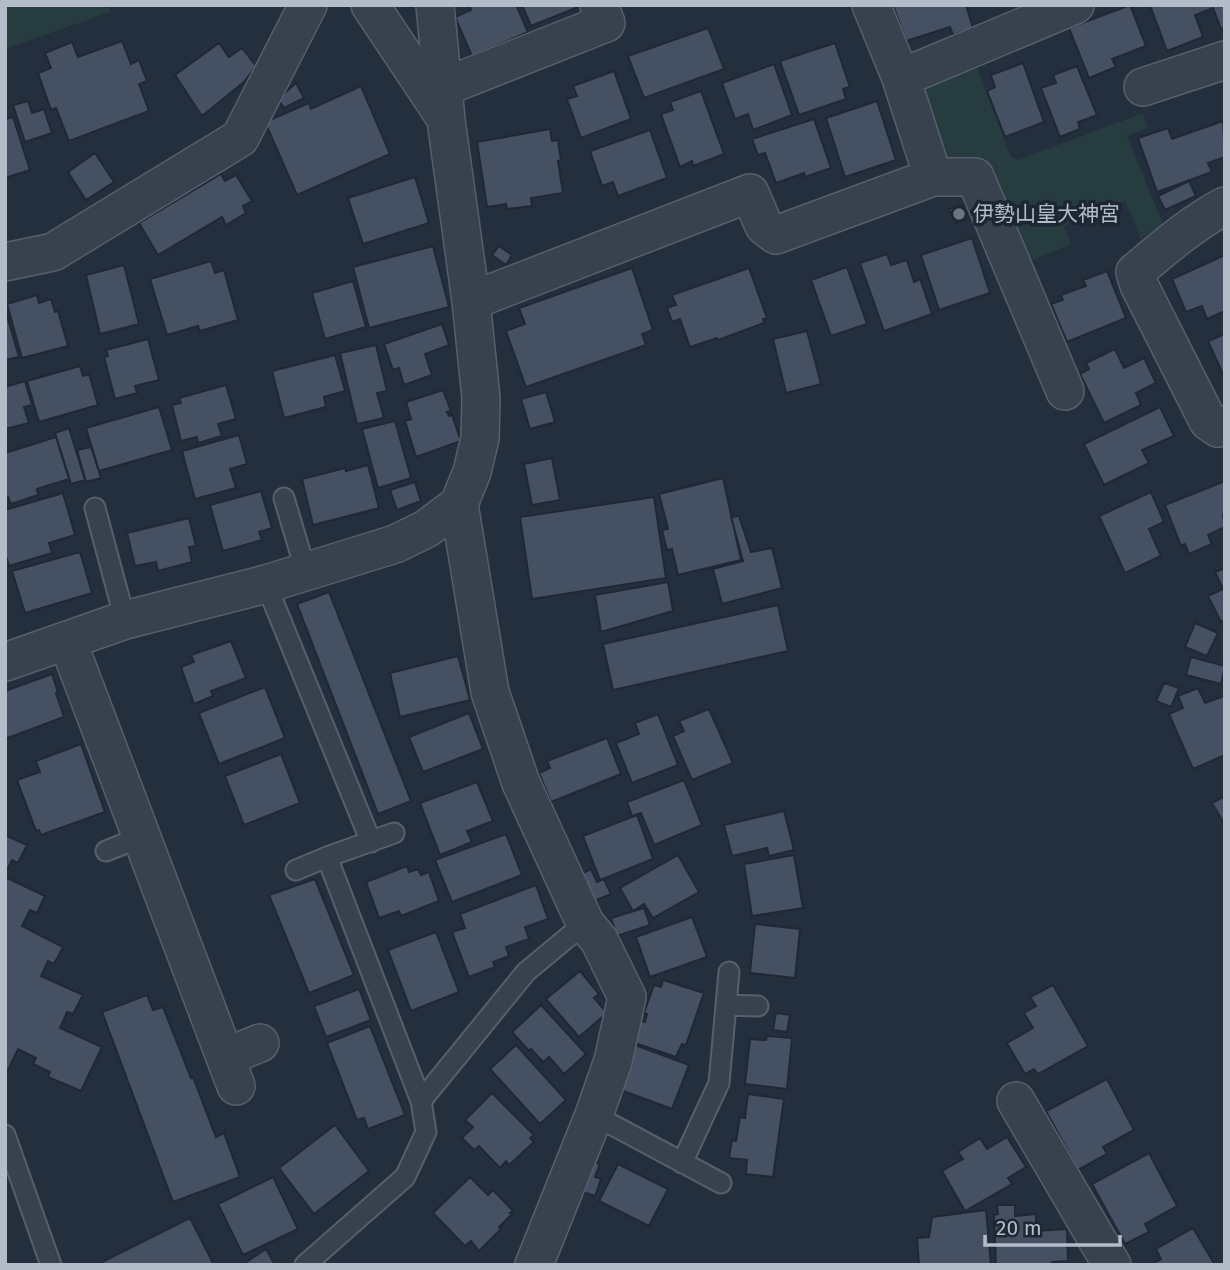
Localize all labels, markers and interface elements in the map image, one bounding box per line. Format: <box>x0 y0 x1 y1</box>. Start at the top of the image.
place label: 伊勢山皇大神宮 <box>973 201 1120 227</box>
marker: 伊勢山皇大神宮 <box>951 206 967 222</box>
scale bar <box>985 1204 1120 1248</box>
text: 20 m <box>996 1215 1042 1241</box>

